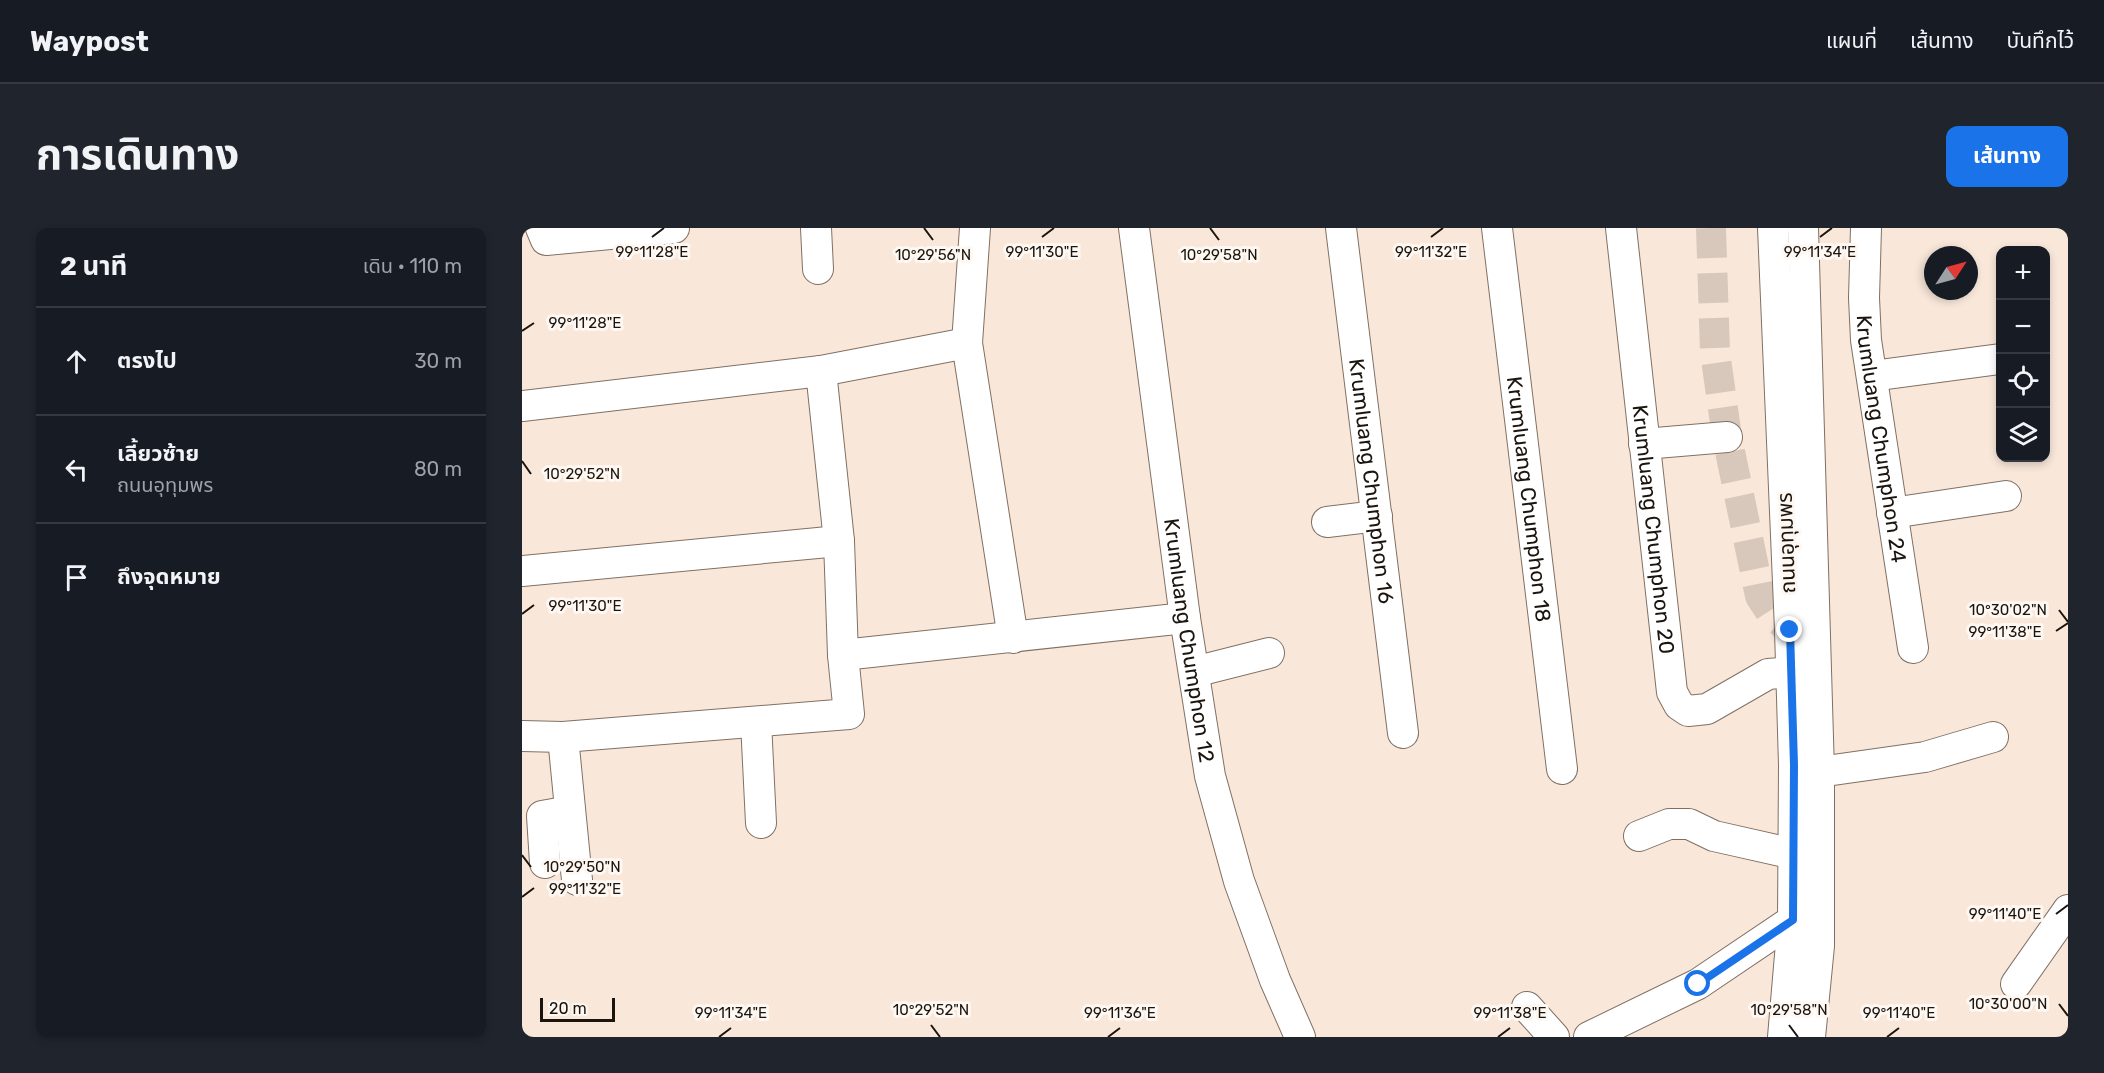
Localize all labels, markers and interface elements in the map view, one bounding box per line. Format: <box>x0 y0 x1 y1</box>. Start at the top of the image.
text: Waypost <box>30 25 149 58</box>
text: แผนที่ <box>1826 28 1877 53</box>
text: เส้นทาง <box>1910 28 1974 53</box>
text: บันทึกไว้ <box>2007 28 2074 53</box>
button: เส้นทาง <box>1946 126 2068 187</box>
text: การเดินทาง <box>36 130 239 180</box>
text: 99°11'28"E <box>616 243 688 261</box>
text: 99°11'30"E <box>1006 243 1078 261</box>
text: 99°11'32"E <box>1395 243 1467 261</box>
text: 99°11'34"E <box>1784 243 1856 261</box>
text: 10°29'56"N <box>895 246 971 264</box>
text: 10°29'58"N <box>1180 246 1258 264</box>
north arrow <box>1924 246 1978 300</box>
map controls <box>1996 246 2050 462</box>
button: + <box>1996 246 2050 300</box>
text: 2 นาที <box>60 251 127 282</box>
text: เดิน · 110 m <box>363 254 462 278</box>
button: − <box>1996 300 2050 354</box>
text: 99°11'28"E <box>549 314 621 332</box>
street label: Krumluang Chumphon 24 <box>1852 314 1912 564</box>
icon: ahead <box>60 345 93 378</box>
text: ตรงไป <box>117 347 177 374</box>
text: 30 m <box>415 349 462 373</box>
button: locate <box>1996 354 2050 408</box>
street label: Krumluang Chumphon 16 <box>1345 357 1400 605</box>
street label: Krumluang Chumphon 18 <box>1502 375 1557 623</box>
street label: Krumluang Chumphon 20 <box>1628 403 1680 655</box>
button: layers <box>1996 408 2050 462</box>
text: เลี้ยวซ้าย <box>117 440 199 467</box>
icon: left <box>60 453 93 486</box>
text: 80 m <box>414 457 462 481</box>
text: 10°29'52"N <box>544 465 620 483</box>
text: ถนนอุทุมพร <box>117 473 213 497</box>
street label: ถนนอุทุมพร <box>1772 492 1801 594</box>
street label: Krumluang Chumphon 12 <box>1160 517 1220 764</box>
icon: arrive <box>60 561 93 594</box>
text: ถึงจุดหมาย <box>117 563 221 590</box>
text: 99°11'30"E <box>549 597 621 615</box>
text: 10°30'02"N <box>1969 601 2047 619</box>
route end <box>1776 616 1802 642</box>
text: 99°11'38"E <box>1969 623 2041 641</box>
text: 10°29'50"N <box>543 858 621 876</box>
text: 99°11'32"E <box>549 880 621 898</box>
text: 99°11'40"E <box>1969 905 2041 923</box>
route start <box>1684 970 1710 996</box>
scale bar <box>540 995 615 1022</box>
text: 10°30'00"N <box>1969 995 2047 1013</box>
text: 20 m <box>549 999 587 1018</box>
text: 10°29'52"N <box>893 1001 969 1019</box>
text: 10°29'58"N <box>1750 1001 1828 1019</box>
text: 99°11'34"E <box>695 1004 767 1022</box>
text: 99°11'36"E <box>1084 1004 1156 1022</box>
text: 99°11'38"E <box>1474 1004 1546 1022</box>
text: 99°11'40"E <box>1863 1004 1935 1022</box>

